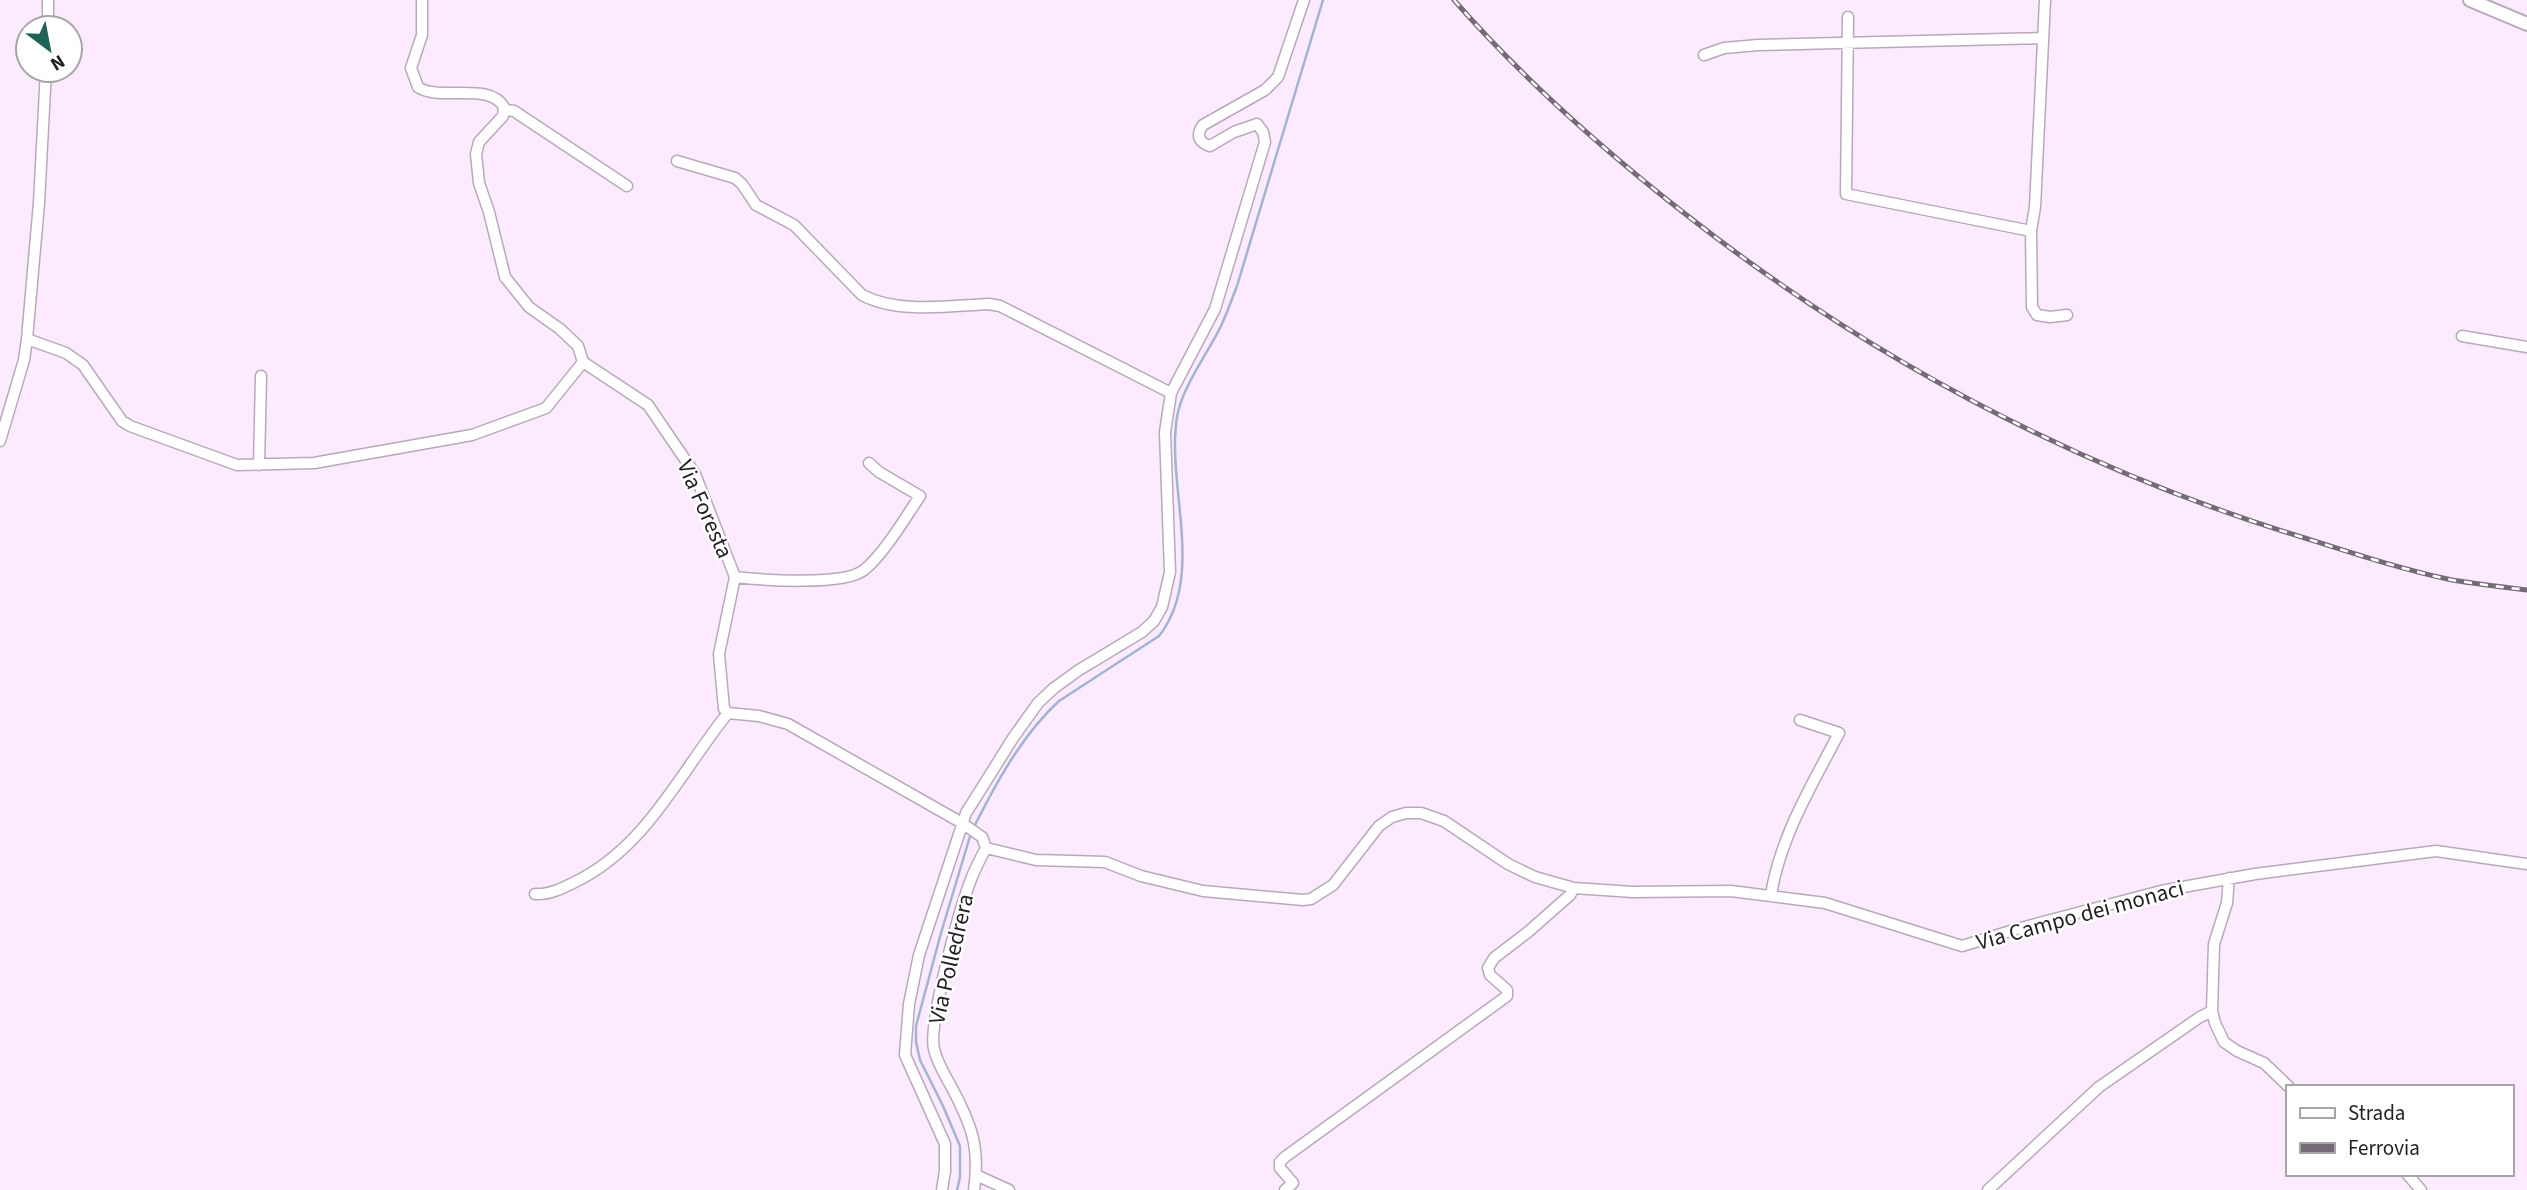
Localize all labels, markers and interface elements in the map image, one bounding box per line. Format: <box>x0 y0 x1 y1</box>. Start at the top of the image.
north arrow <box>14 14 84 84</box>
text: N <box>45 47 70 77</box>
street label: Via Foresta <box>669 455 741 563</box>
street label: Via Campo dei monaci <box>1973 871 2187 959</box>
street label: Via Polledrera <box>920 891 982 1027</box>
legend <box>2286 1085 2513 1176</box>
text: Strada <box>2348 1098 2405 1128</box>
text: Ferrovia <box>2348 1133 2420 1163</box>

